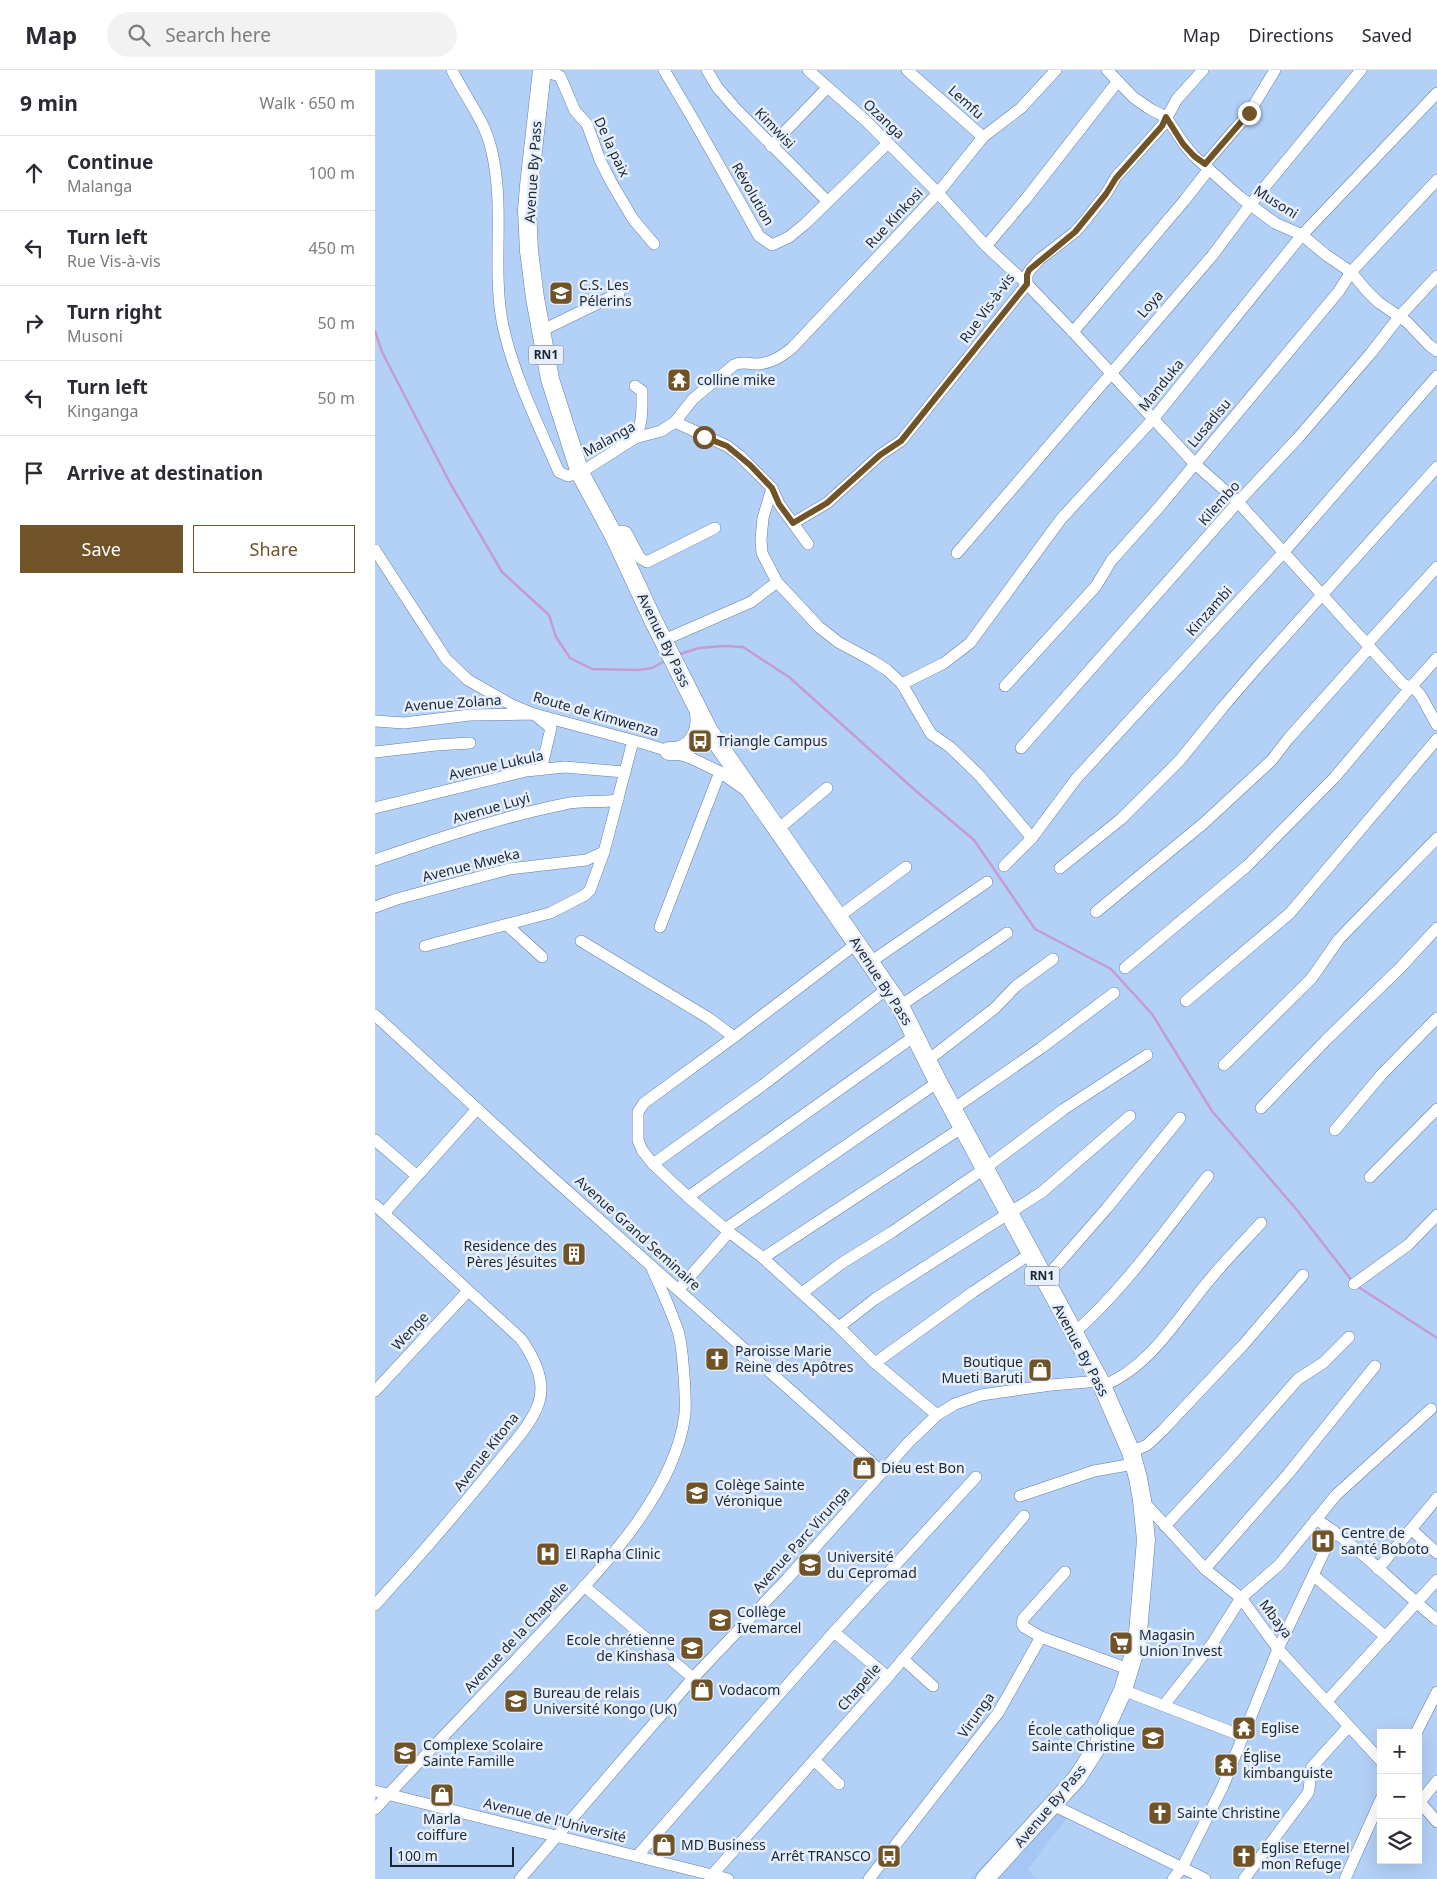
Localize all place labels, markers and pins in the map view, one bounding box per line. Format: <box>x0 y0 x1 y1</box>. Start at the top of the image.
place label: C.S. Les Pélerins <box>579 275 632 310</box>
school or university icon: C.S. Les Pélerins <box>548 280 574 306</box>
temple icon: colline mike <box>666 367 692 393</box>
place label: colline mike <box>697 370 775 389</box>
bus stop icon: Triangle Campus <box>687 728 713 754</box>
place label: Triangle Campus <box>717 731 828 750</box>
place label: Residence des Pères Jésuites <box>463 1236 557 1271</box>
building icon: Residence des Pères Jésuites <box>561 1241 587 1267</box>
place label: Paroisse Marie Reine des Apôtres <box>735 1341 854 1376</box>
church icon: Paroisse Marie Reine des Apôtres <box>704 1346 730 1372</box>
place label: Boutique Mueti Baruti <box>941 1352 1023 1387</box>
shop icon: Boutique Mueti Baruti <box>1027 1357 1053 1383</box>
shop icon: Dieu est Bon <box>851 1455 877 1481</box>
place label: Dieu est Bon <box>881 1458 965 1477</box>
place label: Colège Sainte Véronique <box>715 1475 805 1510</box>
school or university icon: Colège Sainte Véronique <box>684 1480 710 1506</box>
place label: Centre de santé Boboto <box>1341 1523 1429 1558</box>
hospital icon: Centre de santé Boboto <box>1310 1528 1336 1554</box>
hospital icon: El Rapha Clinic <box>535 1541 561 1567</box>
place label: El Rapha Clinic <box>565 1544 661 1563</box>
place label: Université du Cepromad <box>827 1547 917 1582</box>
school or university icon: Université du Cepromad <box>797 1552 823 1578</box>
place label: Collège Ivemarcel <box>737 1602 801 1637</box>
school or university icon: Collège Ivemarcel <box>707 1607 733 1633</box>
place label: Magasin Union Invest <box>1139 1625 1222 1660</box>
place label: Ecole chrétienne de Kinshasa <box>566 1630 675 1665</box>
supermarket icon: Magasin Union Invest <box>1108 1630 1134 1656</box>
school or university icon: Ecole chrétienne de Kinshasa <box>679 1635 705 1661</box>
shop icon: Vodacom <box>689 1677 715 1703</box>
place label: Vodacom <box>719 1680 780 1699</box>
place label: Bureau de relais Université Kongo (UK) <box>533 1683 677 1718</box>
school or university icon: Bureau de relais Université Kongo (UK) <box>503 1688 529 1714</box>
temple icon: Eglise <box>1231 1715 1257 1741</box>
place label: Eglise <box>1261 1718 1299 1737</box>
place label: École catholique Sainte Christine <box>1028 1720 1135 1755</box>
school or university icon: École catholique Sainte Christine <box>1140 1725 1166 1751</box>
place label: Complexe Scolaire Sainte Famille <box>423 1735 543 1770</box>
school or university icon: Complexe Scolaire Sainte Famille <box>392 1740 418 1766</box>
place label: Église kimbanguiste <box>1243 1747 1333 1782</box>
temple icon: Église kimbanguiste <box>1213 1752 1239 1778</box>
shop icon: Marla coiffure <box>429 1782 455 1808</box>
church icon: Sainte Christine <box>1147 1800 1173 1826</box>
place label: Sainte Christine <box>1177 1803 1280 1822</box>
place label: Marla coiffure <box>417 1809 467 1844</box>
shop icon: MD Business <box>651 1832 677 1858</box>
place label: MD Business <box>681 1835 766 1854</box>
place label: Eglise Eternel mon Refuge <box>1261 1838 1350 1873</box>
bus stop icon: Arrêt TRANSCO <box>876 1843 902 1869</box>
church icon: Eglise Eternel mon Refuge <box>1231 1843 1257 1869</box>
place label: Arrêt TRANSCO <box>771 1846 871 1865</box>

